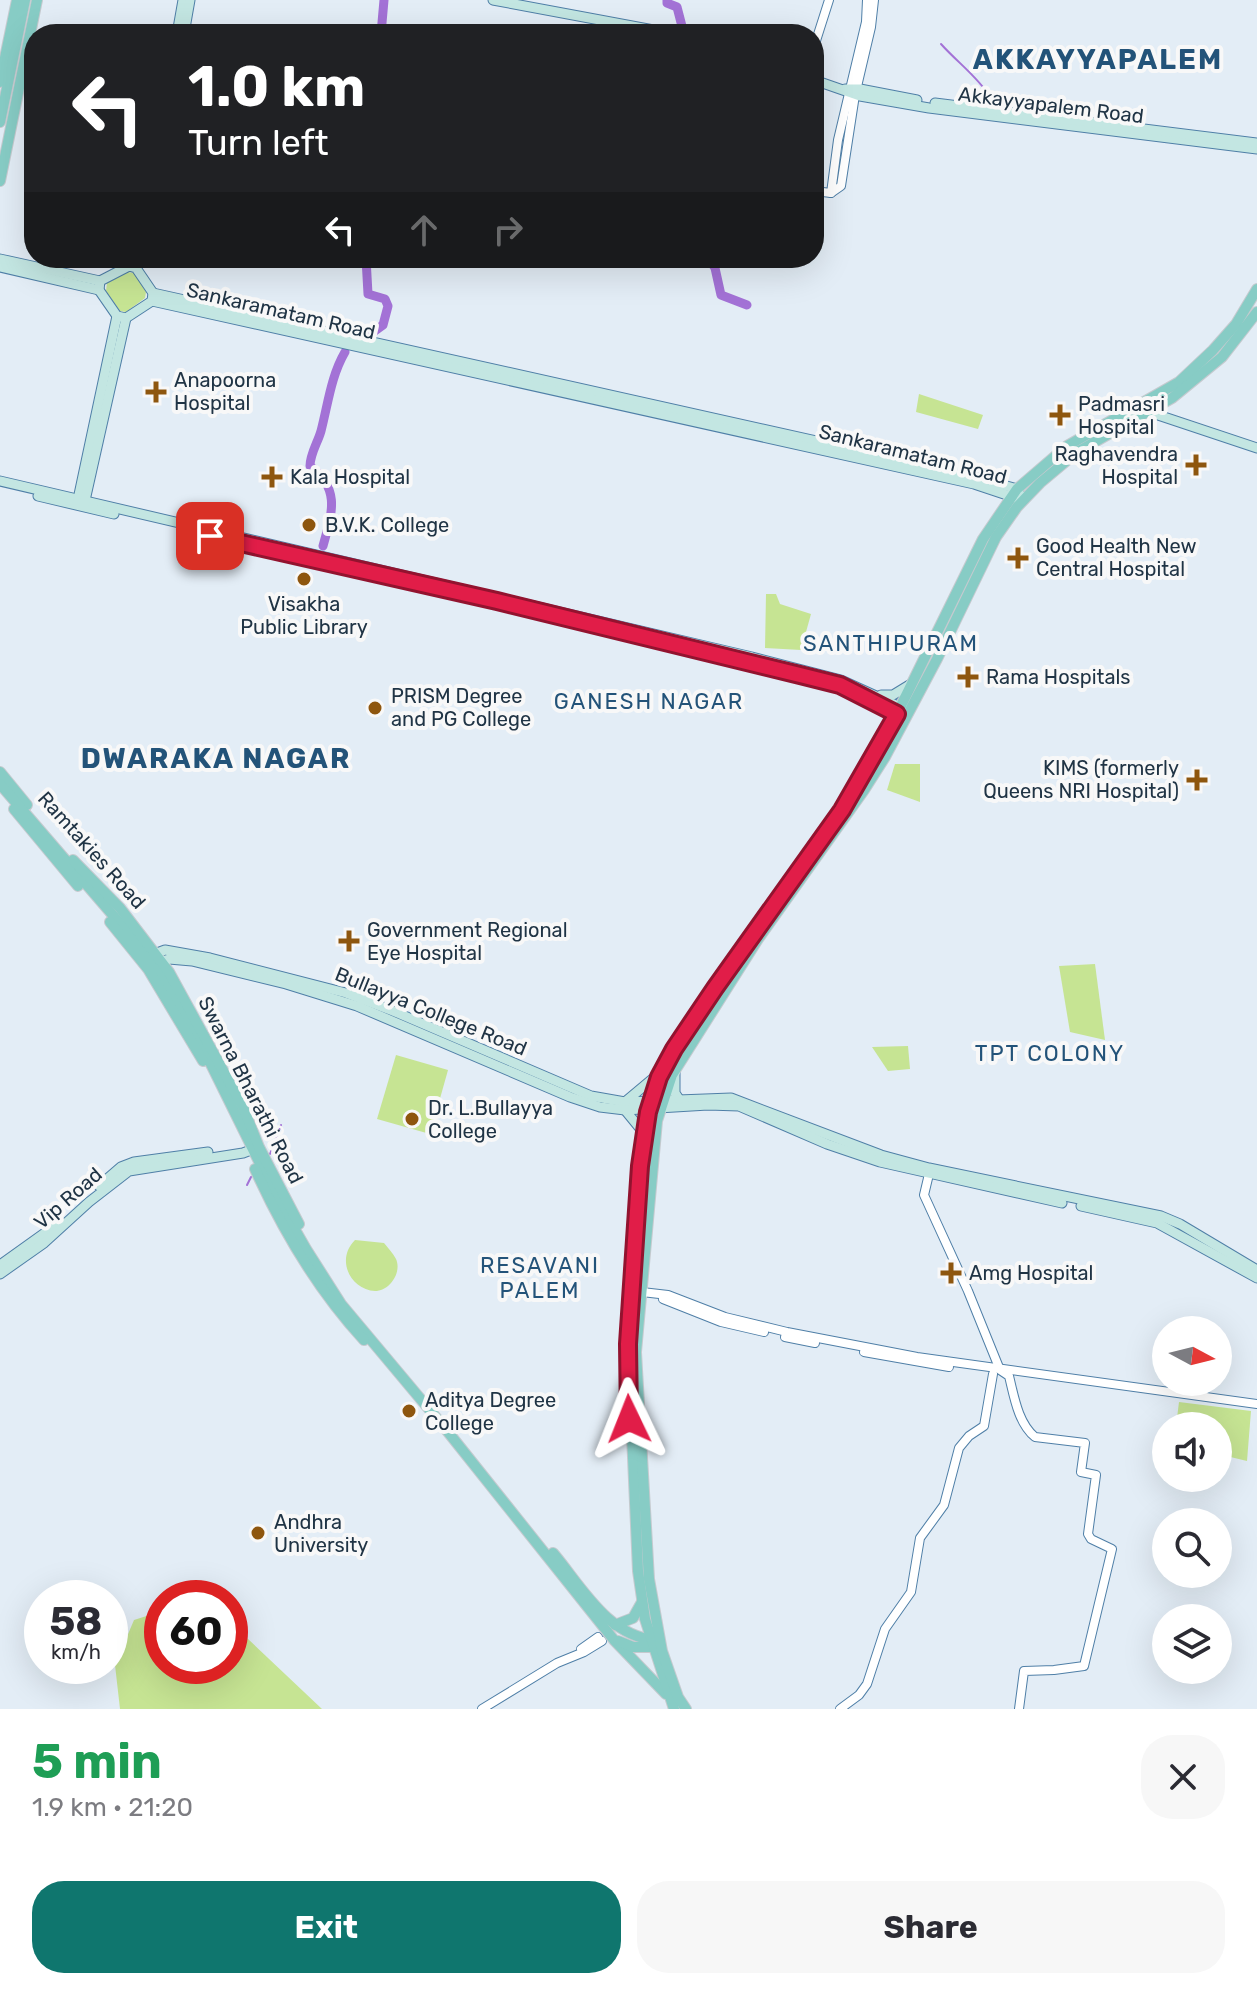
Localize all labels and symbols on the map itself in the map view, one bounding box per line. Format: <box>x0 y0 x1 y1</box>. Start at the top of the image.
district label: AKKAYYAPALEM <box>973 43 1223 76</box>
street label: Akkayyapalem Road <box>957 82 1145 128</box>
street label: Sankaramatam Road <box>184 278 378 344</box>
place label: Anapoorna Hospital <box>174 368 276 415</box>
marker: Anapoorna Hospital <box>145 381 167 403</box>
place label: Padmasri Hospital <box>1078 392 1165 439</box>
marker: Padmasri Hospital <box>1049 404 1071 426</box>
street label: Sankaramatam Road <box>817 419 1009 489</box>
place label: Raghavendra Hospital <box>1054 442 1178 489</box>
marker: Raghavendra Hospital <box>1185 454 1207 476</box>
place label: Kala Hospital <box>290 465 410 489</box>
marker: Kala Hospital <box>261 466 283 488</box>
pin <box>176 502 244 570</box>
place label: B.V.K. College <box>325 513 449 537</box>
marker: B.V.K. College <box>300 516 318 534</box>
place label: Good Health New Central Hospital <box>1036 534 1197 581</box>
marker: Good Health New Central Hospital <box>1007 547 1029 569</box>
marker: Visakha Public Library <box>295 570 313 588</box>
place label: Visakha Public Library <box>240 592 368 639</box>
district label: SANTHIPURAM <box>803 630 979 657</box>
place label: Rama Hospitals <box>986 665 1131 689</box>
marker: Rama Hospitals <box>957 666 979 688</box>
place label: PRISM Degree and PG College <box>391 684 531 731</box>
district label: GANESH NAGAR <box>554 688 744 715</box>
marker: PRISM Degree and PG College <box>366 699 384 717</box>
district label: DWARAKA NAGAR <box>81 742 351 775</box>
place label: KIMS (formerly Queens NRI Hospital) <box>983 756 1179 803</box>
marker: KIMS (formerly Queens NRI Hospital) <box>1186 769 1208 791</box>
street label: Ramtakies Road <box>33 786 151 914</box>
place label: Government Regional Eye Hospital <box>367 918 568 965</box>
marker: Government Regional Eye Hospital <box>338 930 360 952</box>
street label: Bullayya College Road <box>332 962 530 1060</box>
street label: Swarna Bharathi Road <box>193 992 309 1188</box>
district label: TPT COLONY <box>975 1040 1125 1067</box>
place label: Dr. L.Bullayya College <box>428 1096 553 1143</box>
marker: Dr. L.Bullayya College <box>403 1110 421 1128</box>
street label: Vip Road <box>29 1162 107 1234</box>
district label: RESAVANI PALEM <box>480 1252 600 1304</box>
place label: Amg Hospital <box>969 1261 1093 1285</box>
marker: Amg Hospital <box>940 1262 962 1284</box>
north arrow <box>1152 1316 1232 1396</box>
position arrow <box>587 1377 671 1461</box>
place label: Aditya Degree College <box>425 1388 556 1435</box>
marker: Aditya Degree College <box>400 1402 418 1420</box>
place label: Andhra University <box>274 1510 368 1557</box>
marker: Andhra University <box>249 1524 267 1542</box>
speed limit sign: 60 <box>144 1580 248 1684</box>

